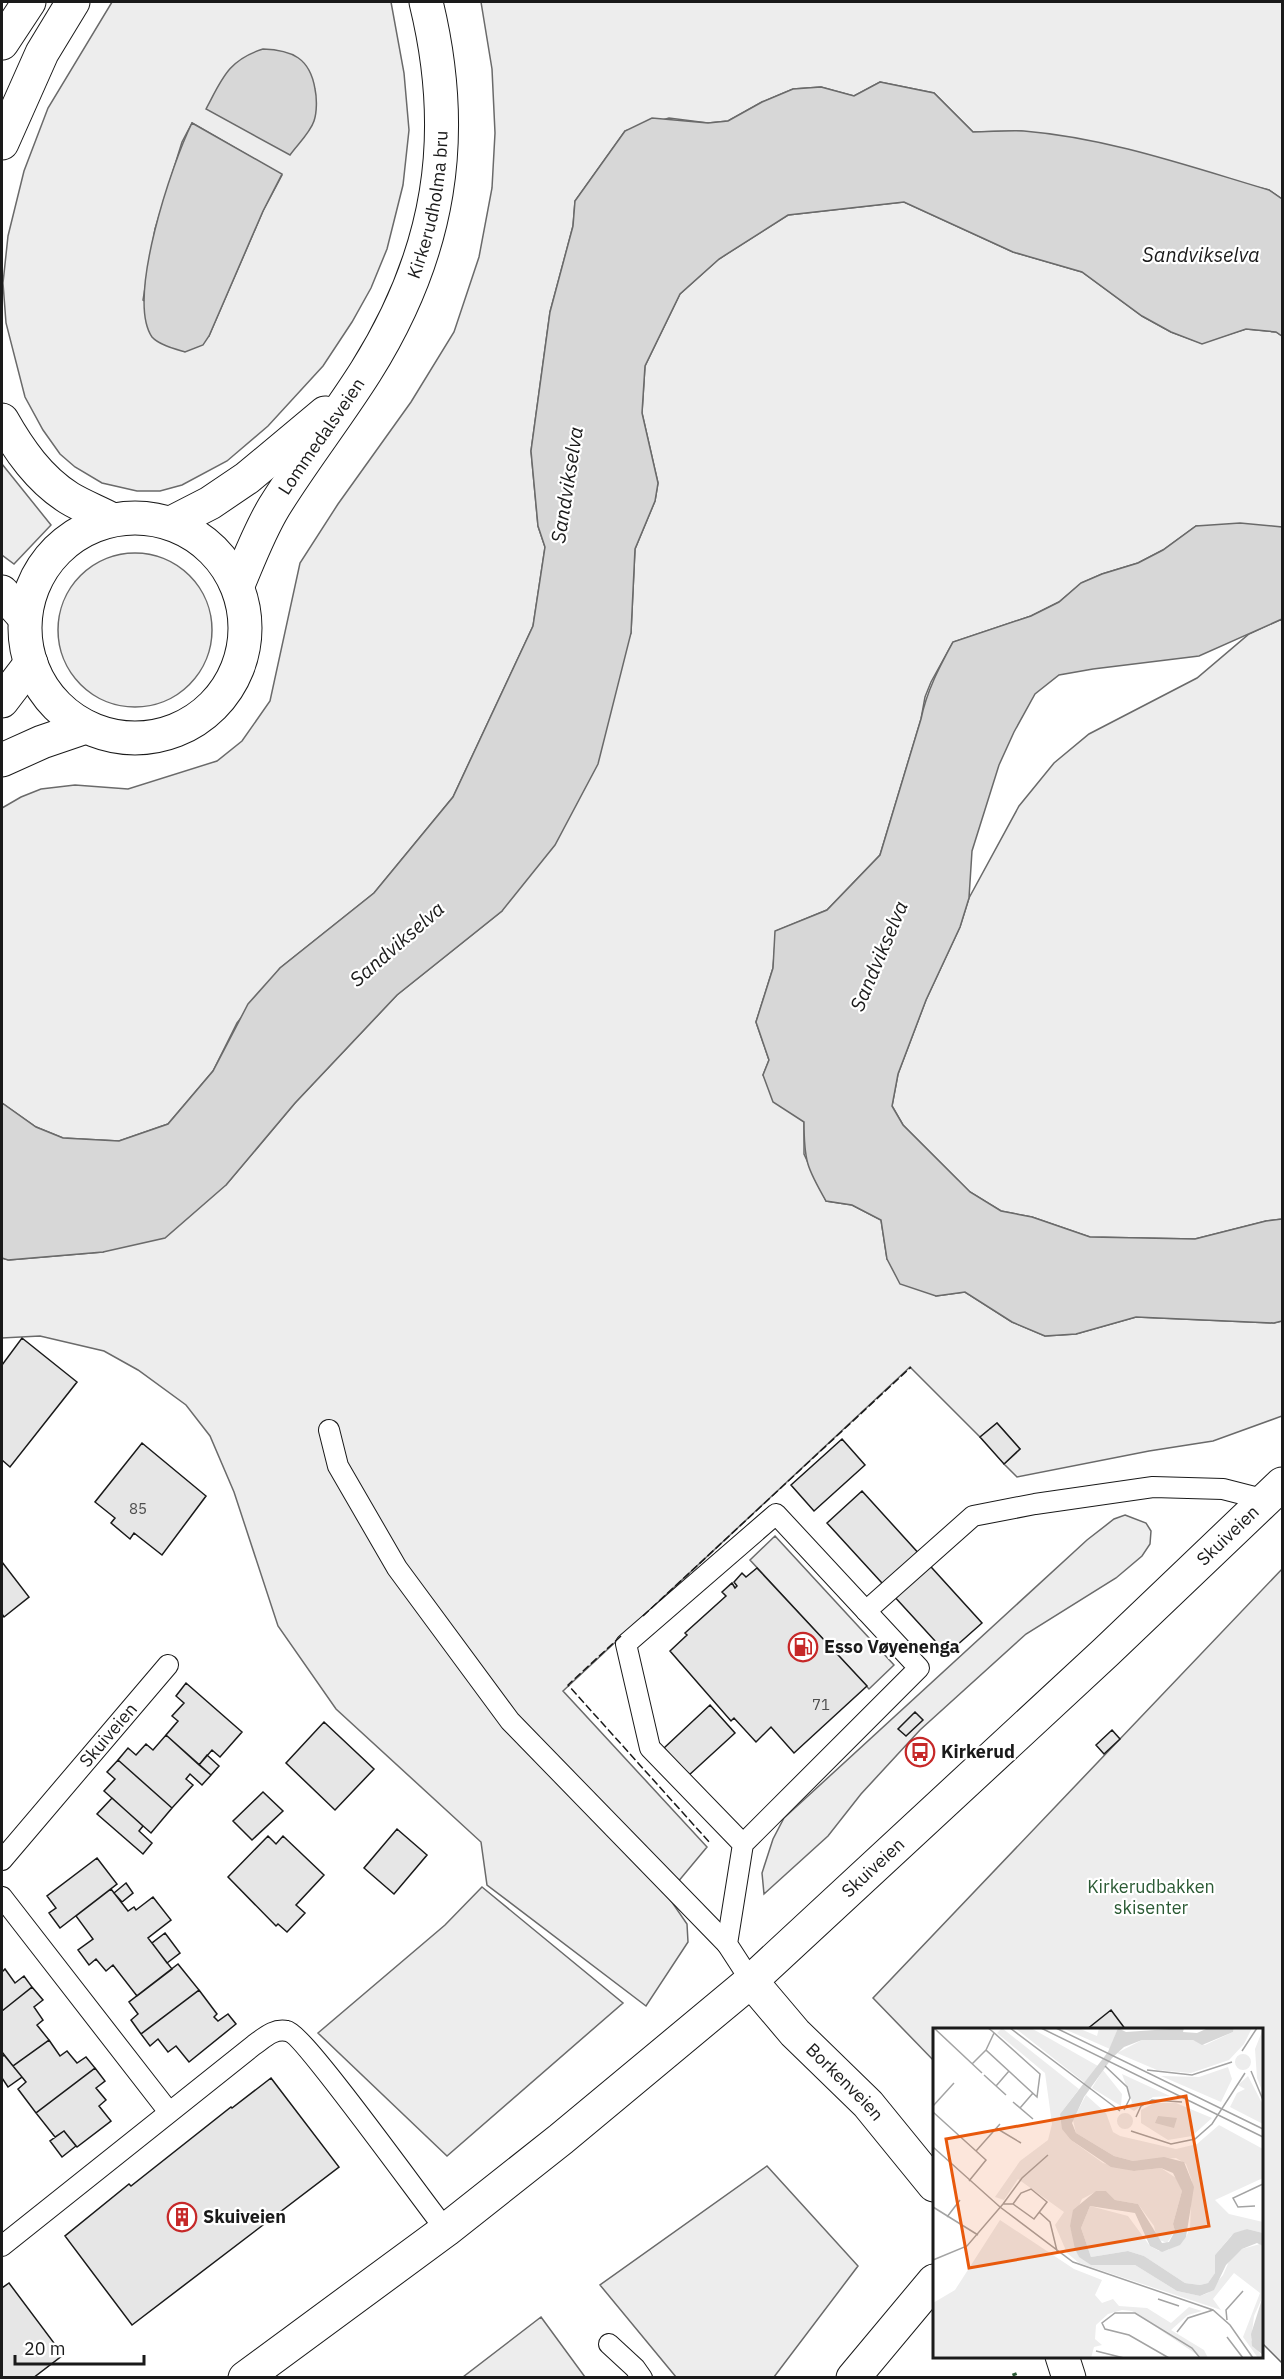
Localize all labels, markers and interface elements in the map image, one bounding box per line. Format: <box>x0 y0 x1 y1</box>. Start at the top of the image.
street label: Kirkerudholma bru <box>402 130 453 282</box>
water label: Sandvikselva <box>1142 241 1260 268</box>
street label: Lommedalsveien <box>273 373 369 499</box>
water label: Sandvikselva <box>544 425 589 545</box>
water label: Sandvikselva <box>344 895 450 992</box>
water label: Sandvikselva <box>843 896 914 1015</box>
house number: 85 <box>129 1499 147 1518</box>
street label: Skuiveien <box>1192 1500 1264 1570</box>
fuel station icon: Esso Vøyenenga <box>787 1631 819 1663</box>
place label: Esso Vøyenenga <box>824 1635 960 1658</box>
house number: 71 <box>812 1695 830 1714</box>
street label: Skuiveien <box>74 1698 142 1772</box>
bus stop icon: Kirkerud <box>904 1736 936 1768</box>
place label: Kirkerud <box>941 1740 1015 1763</box>
street label: Skuiveien <box>837 1833 909 1902</box>
park label: Kirkerudbakken skisenter <box>1087 1875 1215 1919</box>
inset map <box>933 2028 1263 2358</box>
street label: Borkenveien <box>801 2038 889 2125</box>
building icon: Skuiveien <box>166 2201 198 2233</box>
place label: Skuiveien <box>203 2205 286 2228</box>
scale bar <box>15 2328 144 2366</box>
text: 20 m <box>24 2337 66 2360</box>

